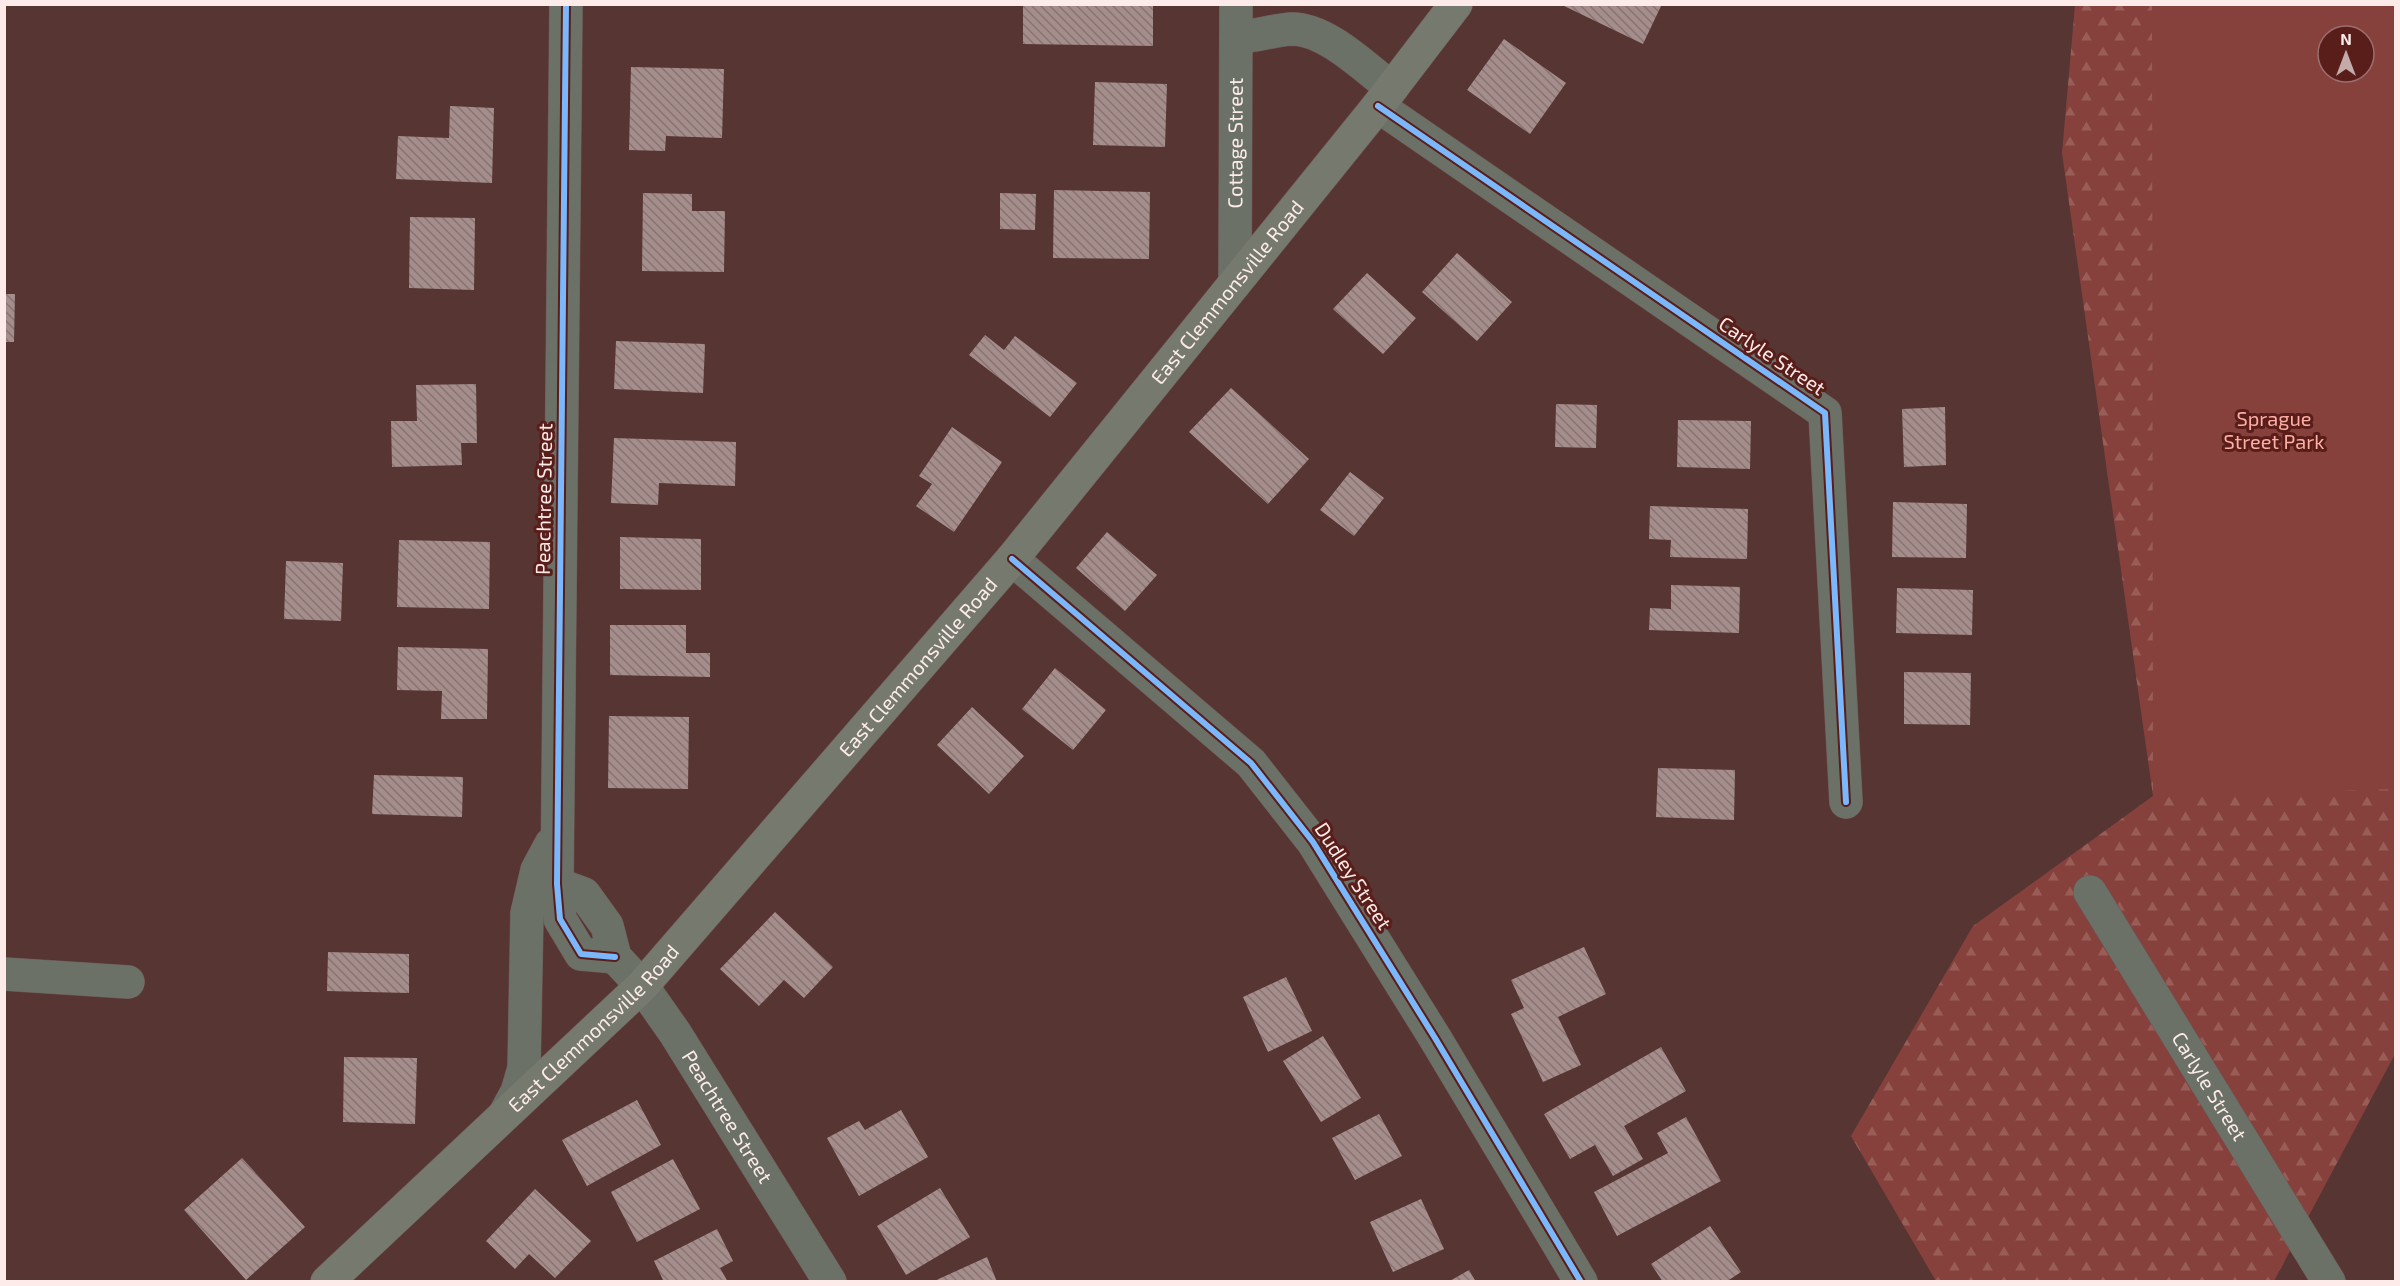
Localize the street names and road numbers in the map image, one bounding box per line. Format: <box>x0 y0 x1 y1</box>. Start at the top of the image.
street label: Cottage Street <box>1222 77 1247 209</box>
street label: East Clemmonsville Road <box>1145 195 1308 389</box>
street label: Carlyle Street <box>1715 311 1831 400</box>
street label: Peachtree Street <box>530 423 556 575</box>
street label: East Clemmonsville Road <box>833 572 1002 761</box>
street label: Dudley Street <box>1310 817 1398 934</box>
street label: East Clemmonsville Road <box>503 939 683 1117</box>
street label: Carlyle Street <box>2168 1027 2253 1145</box>
street label: Peachtree Street <box>678 1046 779 1187</box>

